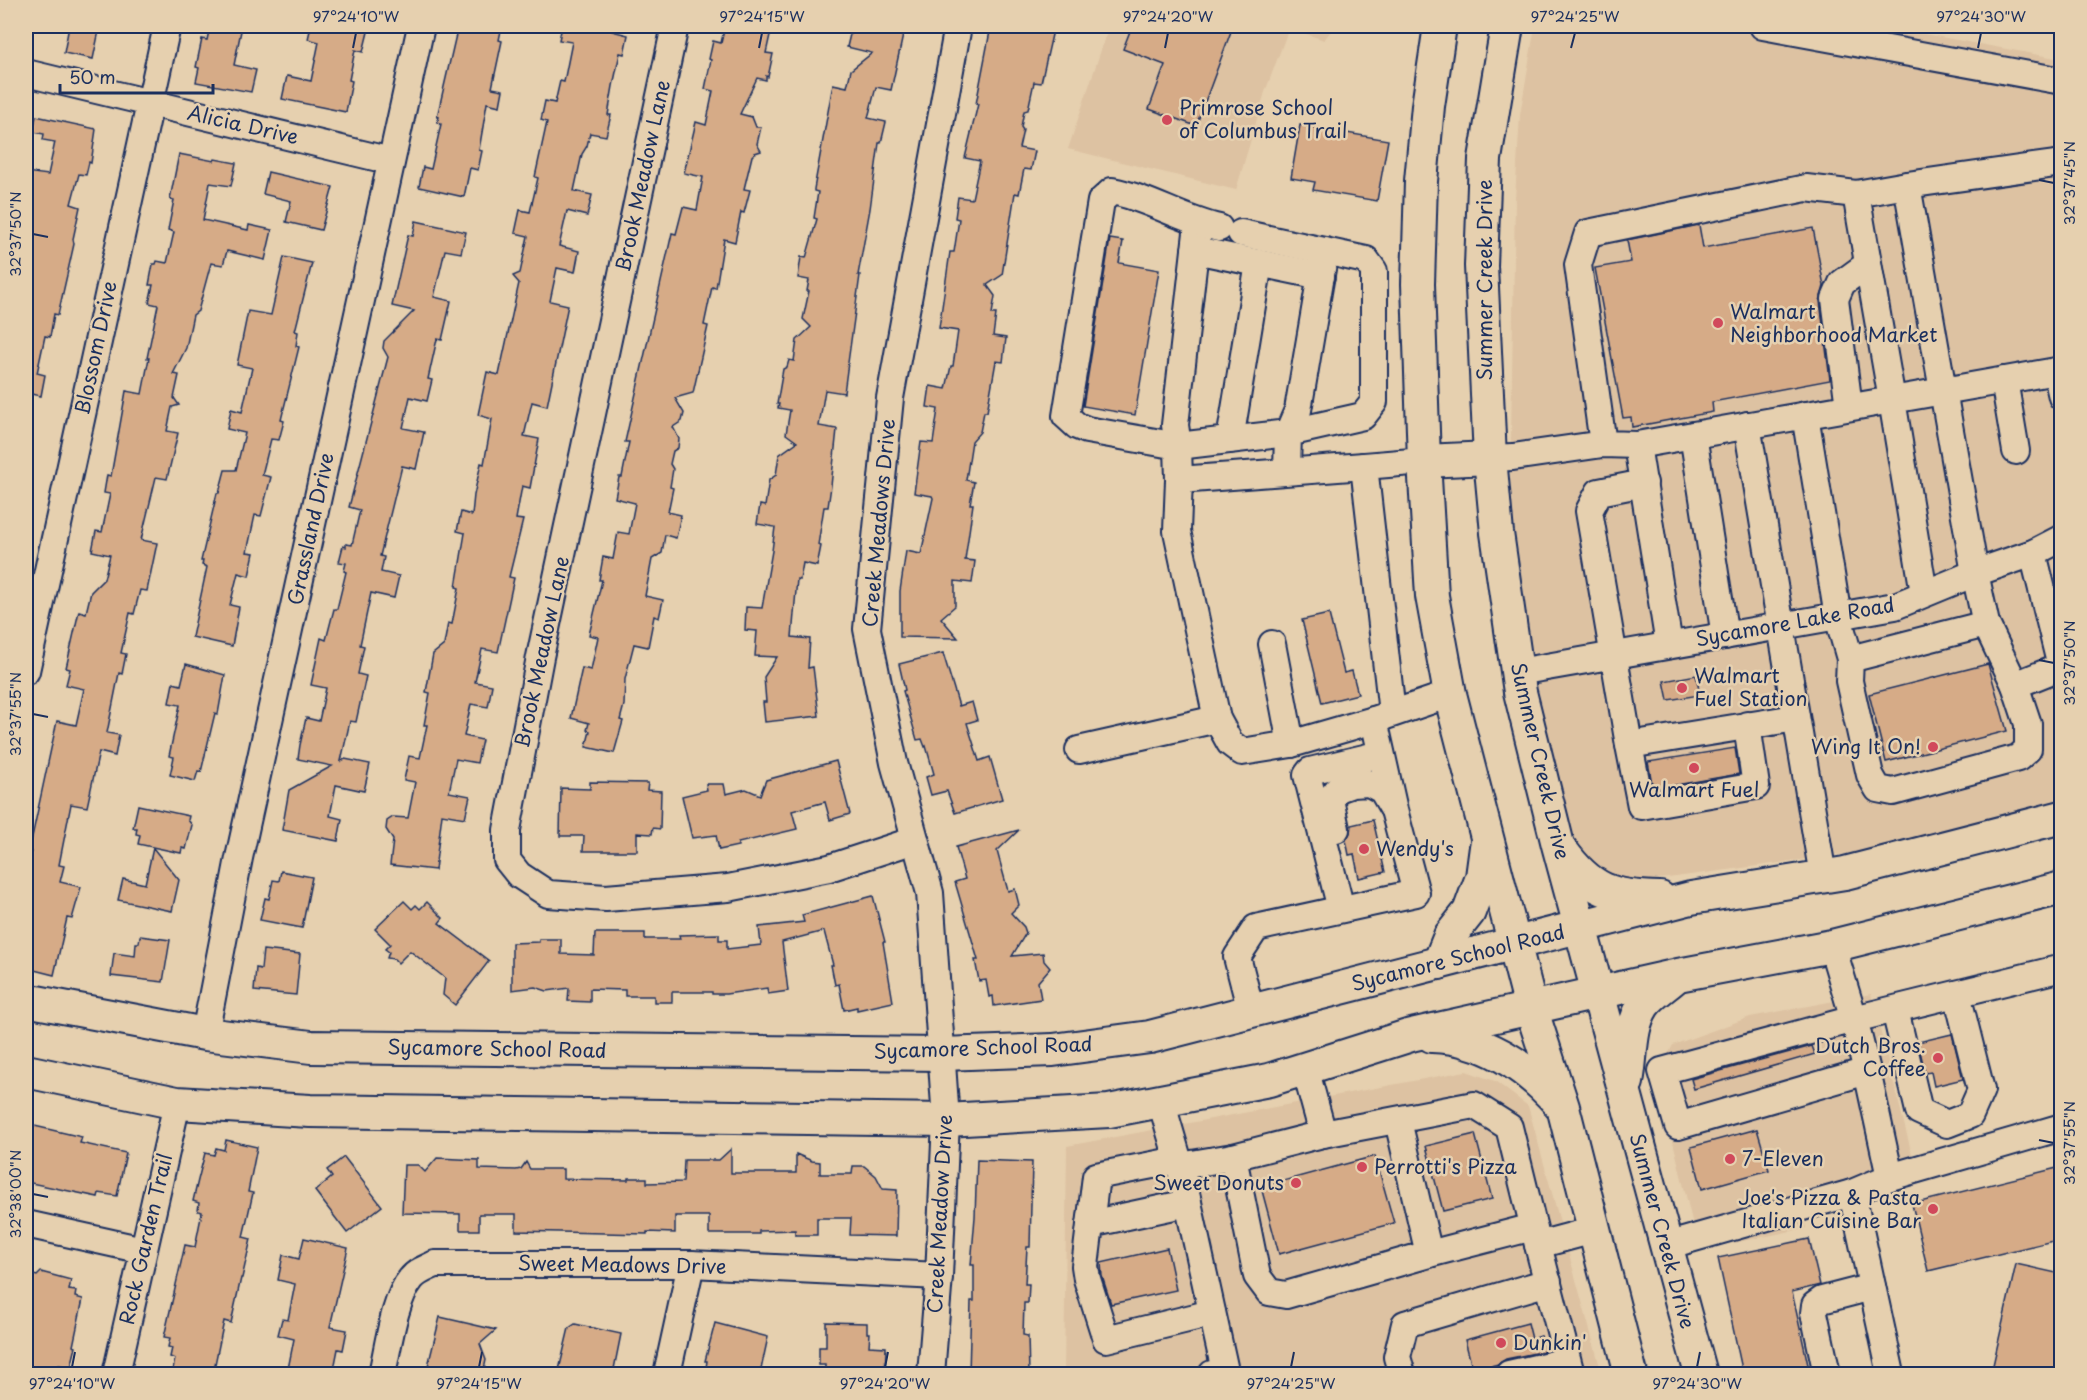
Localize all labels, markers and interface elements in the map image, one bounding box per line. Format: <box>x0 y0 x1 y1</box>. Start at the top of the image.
text: 97°24'10"W <box>313 4 400 27</box>
text: 97°24'15"W <box>719 4 805 27</box>
text: 97°24'20"W <box>1123 4 1214 27</box>
text: 97°24'25"W <box>1531 4 1620 27</box>
text: 97°24'30"W <box>1936 4 2026 27</box>
scale bar <box>60 57 213 95</box>
text: 50 m <box>69 63 116 90</box>
street label: Brook Meadow Lane <box>607 77 677 275</box>
place label: Primrose School of Columbus Trail <box>1179 92 1348 145</box>
street label: Alicia Drive <box>185 97 302 151</box>
marker: Primrose School of Columbus Trail <box>1160 113 1174 127</box>
text: 32°37'45"N <box>2057 141 2080 225</box>
street label: Summer Creek Drive <box>1469 179 1499 381</box>
text: 32°37'50"N <box>3 191 26 277</box>
street label: Blossom Drive <box>66 278 124 417</box>
place label: Walmart Neighborhood Market <box>1730 296 1937 349</box>
marker: Walmart Neighborhood Market <box>1711 316 1725 330</box>
street label: Creek Meadows Drive <box>854 417 902 628</box>
street label: Grassland Drive <box>279 450 341 608</box>
street label: Brook Meadow Lane <box>506 553 576 751</box>
street label: Sycamore Lake Road <box>1693 589 1897 653</box>
text: 32°37'50"N <box>2057 620 2080 706</box>
street label: Summer Creek Drive <box>1504 659 1578 862</box>
place label: Walmart Fuel Station <box>1694 660 1808 713</box>
text: 32°37'55"N <box>3 672 26 756</box>
marker: Walmart Fuel Station <box>1675 681 1689 695</box>
place label: Wing It On! <box>1811 731 1921 761</box>
marker: Wing It On! <box>1926 740 1940 754</box>
marker: Walmart Fuel <box>1687 761 1701 775</box>
place label: Walmart Fuel <box>1629 774 1759 804</box>
place label: Wendy's <box>1376 833 1454 863</box>
marker: Wendy's <box>1357 842 1371 856</box>
street label: Sycamore School Road <box>1348 916 1568 998</box>
street label: Sycamore School Road <box>873 1028 1093 1066</box>
place label: Dutch Bros. Coffee <box>1815 1030 1926 1083</box>
street label: Sycamore School Road <box>387 1031 607 1065</box>
marker: Dutch Bros. Coffee <box>1931 1051 1945 1065</box>
text: 32°37'55"N <box>2057 1101 2080 1185</box>
street label: Creek Meadow Drive <box>919 1114 959 1314</box>
street label: Summer Creek Drive <box>1622 1130 1704 1332</box>
place label: 7-Eleven <box>1742 1143 1824 1173</box>
text: 32°38'00"N <box>3 1150 26 1238</box>
street label: Rock Garden Trail <box>111 1150 179 1327</box>
place label: Perrotti's Pizza <box>1374 1151 1517 1181</box>
marker: 7-Eleven <box>1723 1152 1737 1166</box>
marker: Perrotti's Pizza <box>1355 1160 1369 1174</box>
place label: Sweet Donuts <box>1153 1167 1284 1197</box>
marker: Sweet Donuts <box>1289 1176 1303 1190</box>
place label: Joe's Pizza & Pasta Italian Cuisine Bar <box>1738 1182 1922 1235</box>
marker: Joe's Pizza & Pasta Italian Cuisine Bar <box>1926 1202 1940 1216</box>
street label: Sweet Meadows Drive <box>517 1247 727 1281</box>
place label: Dunkin' <box>1513 1327 1587 1357</box>
marker: Dunkin' <box>1494 1336 1508 1350</box>
text: 97°24'10"W <box>29 1371 116 1394</box>
text: 97°24'15"W <box>436 1371 522 1394</box>
text: 97°24'20"W <box>840 1371 931 1394</box>
text: 97°24'25"W <box>1247 1371 1336 1394</box>
text: 97°24'30"W <box>1652 1371 1742 1394</box>

